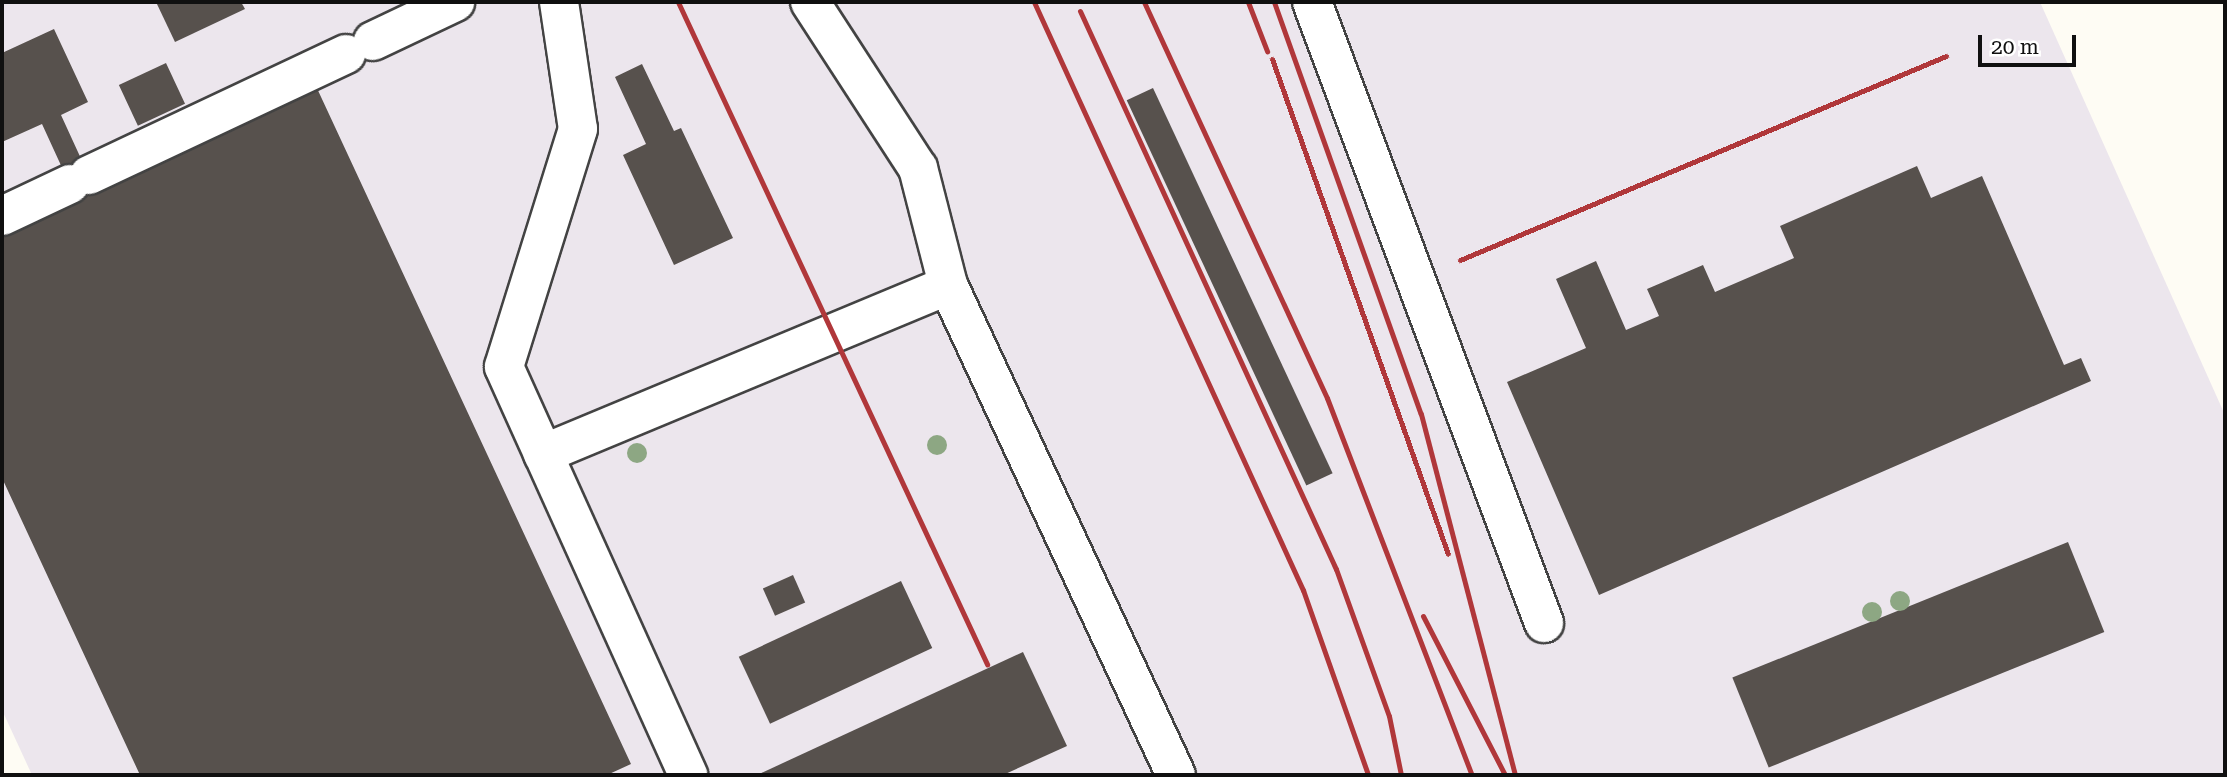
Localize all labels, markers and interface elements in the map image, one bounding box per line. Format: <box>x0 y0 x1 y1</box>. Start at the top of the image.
scale bar <box>1982 21 2080 65</box>
text: 20 m <box>1991 35 2039 59</box>

